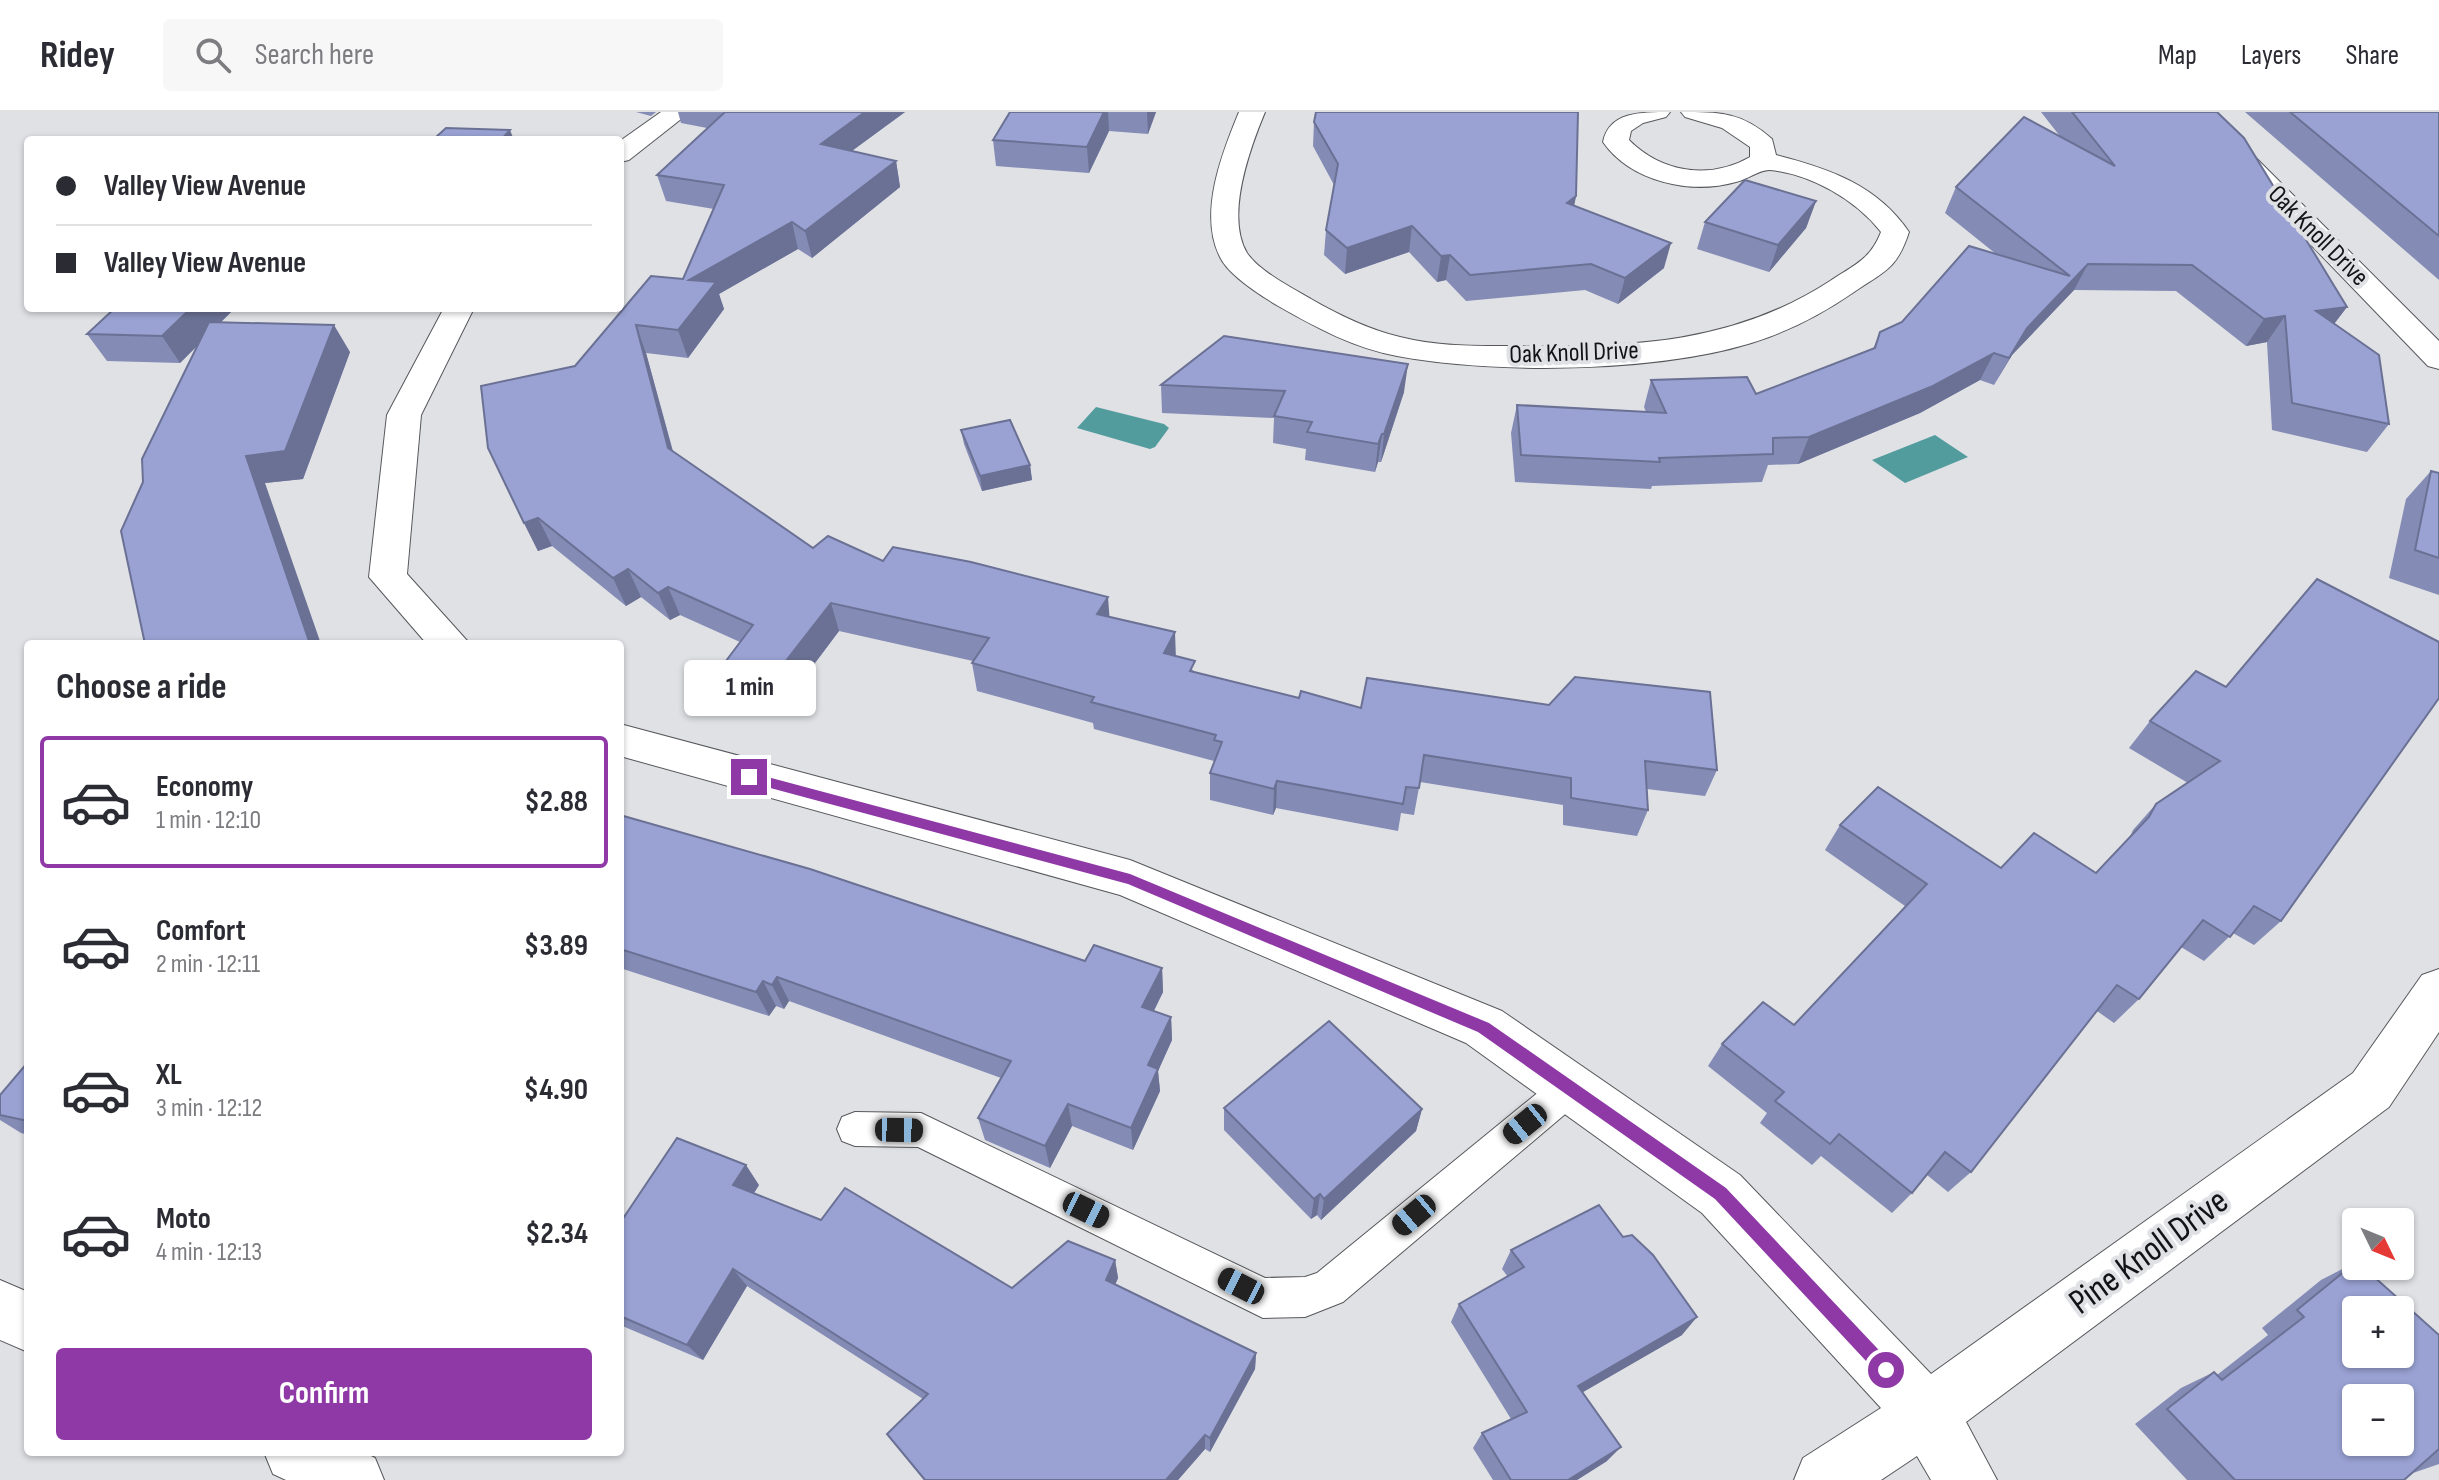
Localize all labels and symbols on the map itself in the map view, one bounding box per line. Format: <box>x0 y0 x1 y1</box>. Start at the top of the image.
street label: Oak Knoll Drive <box>2261 179 2375 293</box>
street label: Oak Knoll Drive <box>1509 335 1639 371</box>
callout: 1 min <box>683 661 815 717</box>
route end <box>731 759 767 795</box>
car <box>1499 1100 1551 1148</box>
car <box>875 1118 923 1142</box>
street label: Pine Knoll Drive <box>2061 1180 2237 1324</box>
car <box>1059 1189 1113 1231</box>
car <box>1388 1190 1440 1240</box>
north arrow <box>2342 1208 2414 1280</box>
car <box>1214 1264 1268 1308</box>
route start <box>1868 1352 1904 1388</box>

